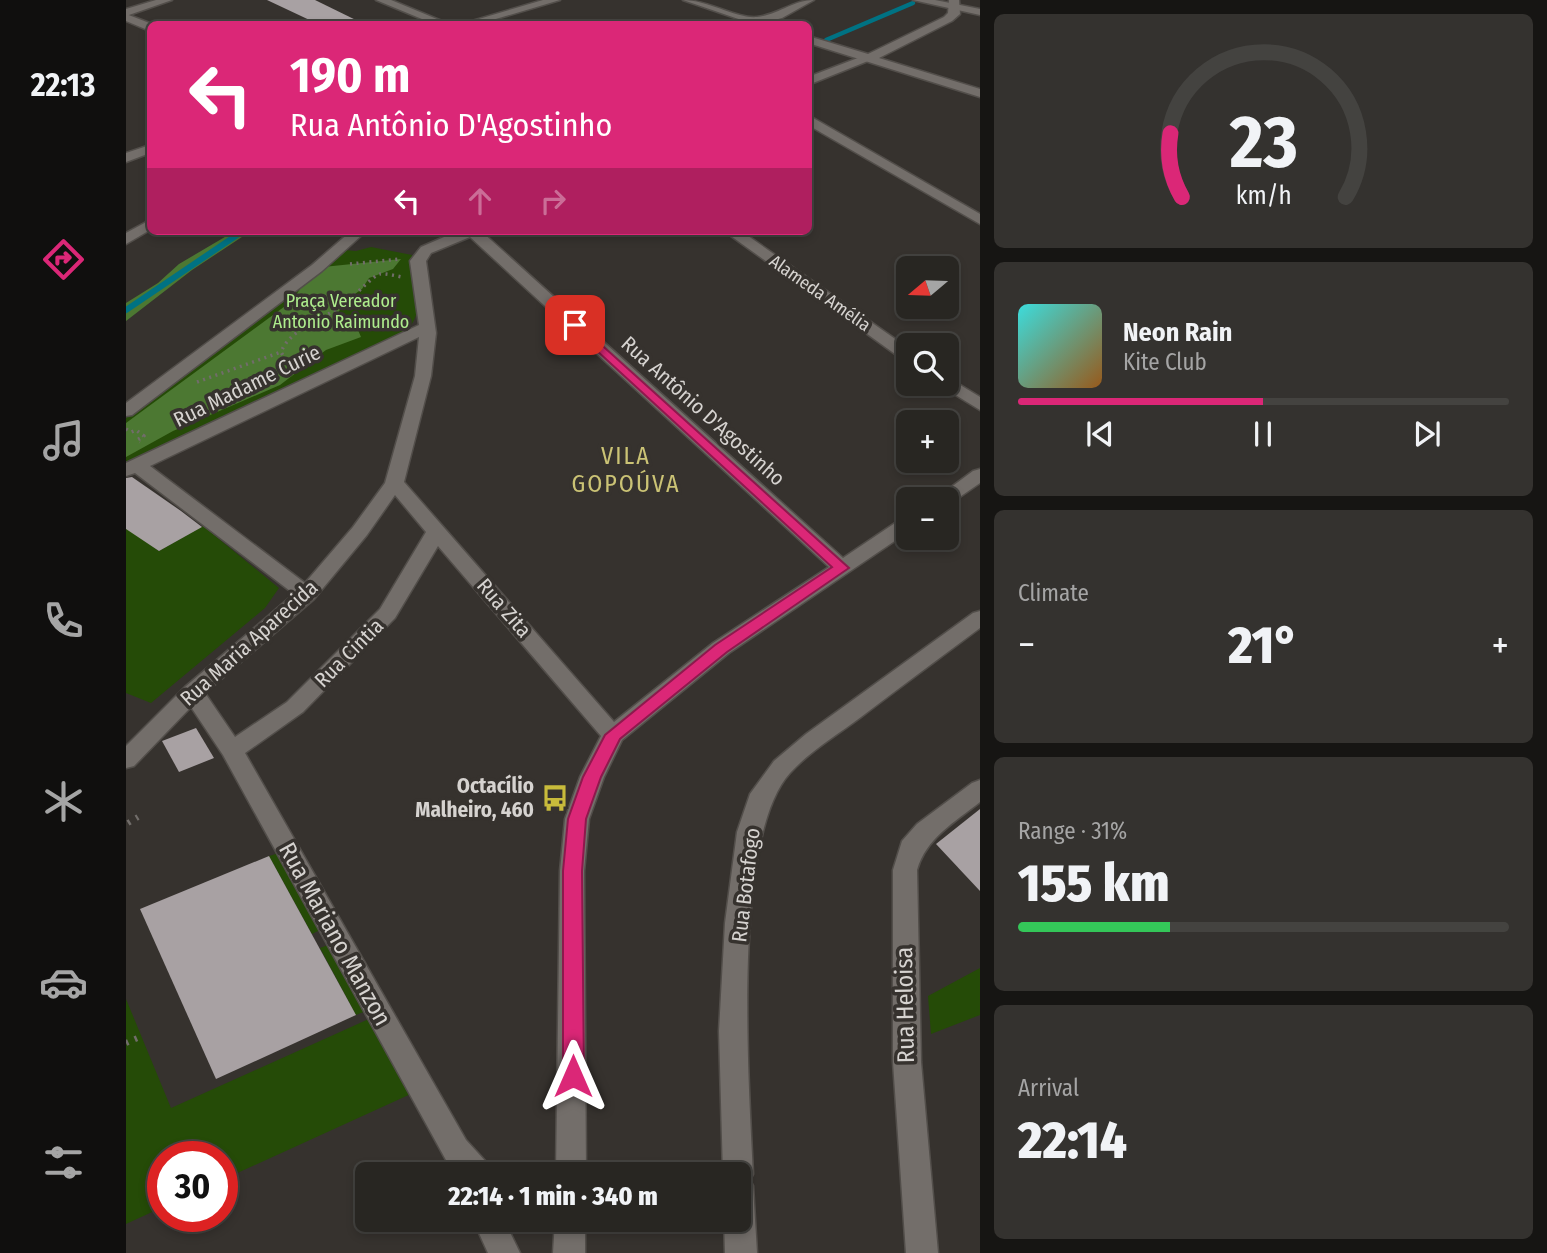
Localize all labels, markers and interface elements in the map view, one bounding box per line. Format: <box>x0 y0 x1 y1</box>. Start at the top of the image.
text: 190 m <box>290 46 410 105</box>
icon: left <box>175 49 266 140</box>
text: 22:13 <box>31 66 95 104</box>
text: 23 <box>1228 99 1298 186</box>
text: Rua Antônio D'Agostinho <box>290 106 612 144</box>
text: km/h <box>1236 181 1291 211</box>
icon: left <box>388 182 426 220</box>
icon: ahead <box>461 182 499 220</box>
icon: right <box>534 182 572 220</box>
icon: directions <box>39 235 88 284</box>
street label: Alameda Amélia <box>765 250 875 336</box>
north arrow <box>896 256 959 318</box>
map controls <box>896 256 959 550</box>
park label: Praça Vereador Antonio Raimundo <box>273 290 409 333</box>
pin <box>545 295 605 355</box>
icon: arrive <box>556 306 594 344</box>
text: Neon Rain <box>1123 317 1232 348</box>
street label: Rua Antônio D'Agostinho <box>616 331 790 491</box>
button: search <box>896 333 959 396</box>
street label: Rua Madame Curie <box>169 339 325 433</box>
text: Kite Club <box>1123 348 1207 376</box>
button: + <box>896 410 959 473</box>
icon: previous <box>1081 415 1119 453</box>
icon: pause <box>1244 415 1282 453</box>
icon: next <box>1408 415 1446 453</box>
icon: music <box>39 416 88 465</box>
district label: VILA GOPOÚVA <box>571 442 681 498</box>
button: − <box>896 487 959 550</box>
street label: Rua Zita <box>471 573 537 643</box>
street label: Rua Maria Aparecida <box>175 574 323 712</box>
text: Climate <box>1018 579 1089 607</box>
icon: phone <box>39 596 88 645</box>
street label: Rua Cintia <box>309 613 389 693</box>
text: 21° <box>1228 614 1299 677</box>
text: − <box>1018 622 1035 668</box>
text: + <box>1492 622 1509 668</box>
place label: Octacílio Malheiro, 460 <box>415 773 534 823</box>
icon: climate <box>39 777 88 826</box>
bus stop icon: Octacílio Malheiro, 460 <box>540 783 570 813</box>
text: Range · 31% <box>1018 817 1127 845</box>
street label: Rua Botafogo <box>726 826 766 944</box>
street label: Rua Mariano Manzon <box>273 838 397 1030</box>
text: 155 km <box>1018 852 1169 915</box>
street label: Rua Heloisa <box>890 947 920 1063</box>
icon: car <box>39 958 88 1007</box>
position arrow <box>536 1039 610 1113</box>
text: Arrival <box>1018 1074 1079 1102</box>
text: 22:14 <box>1018 1109 1127 1172</box>
icon: filters <box>39 1138 88 1187</box>
speed limit sign: 30 <box>147 1141 238 1232</box>
text: 22:14 · 1 min · 340 m <box>448 1181 658 1212</box>

